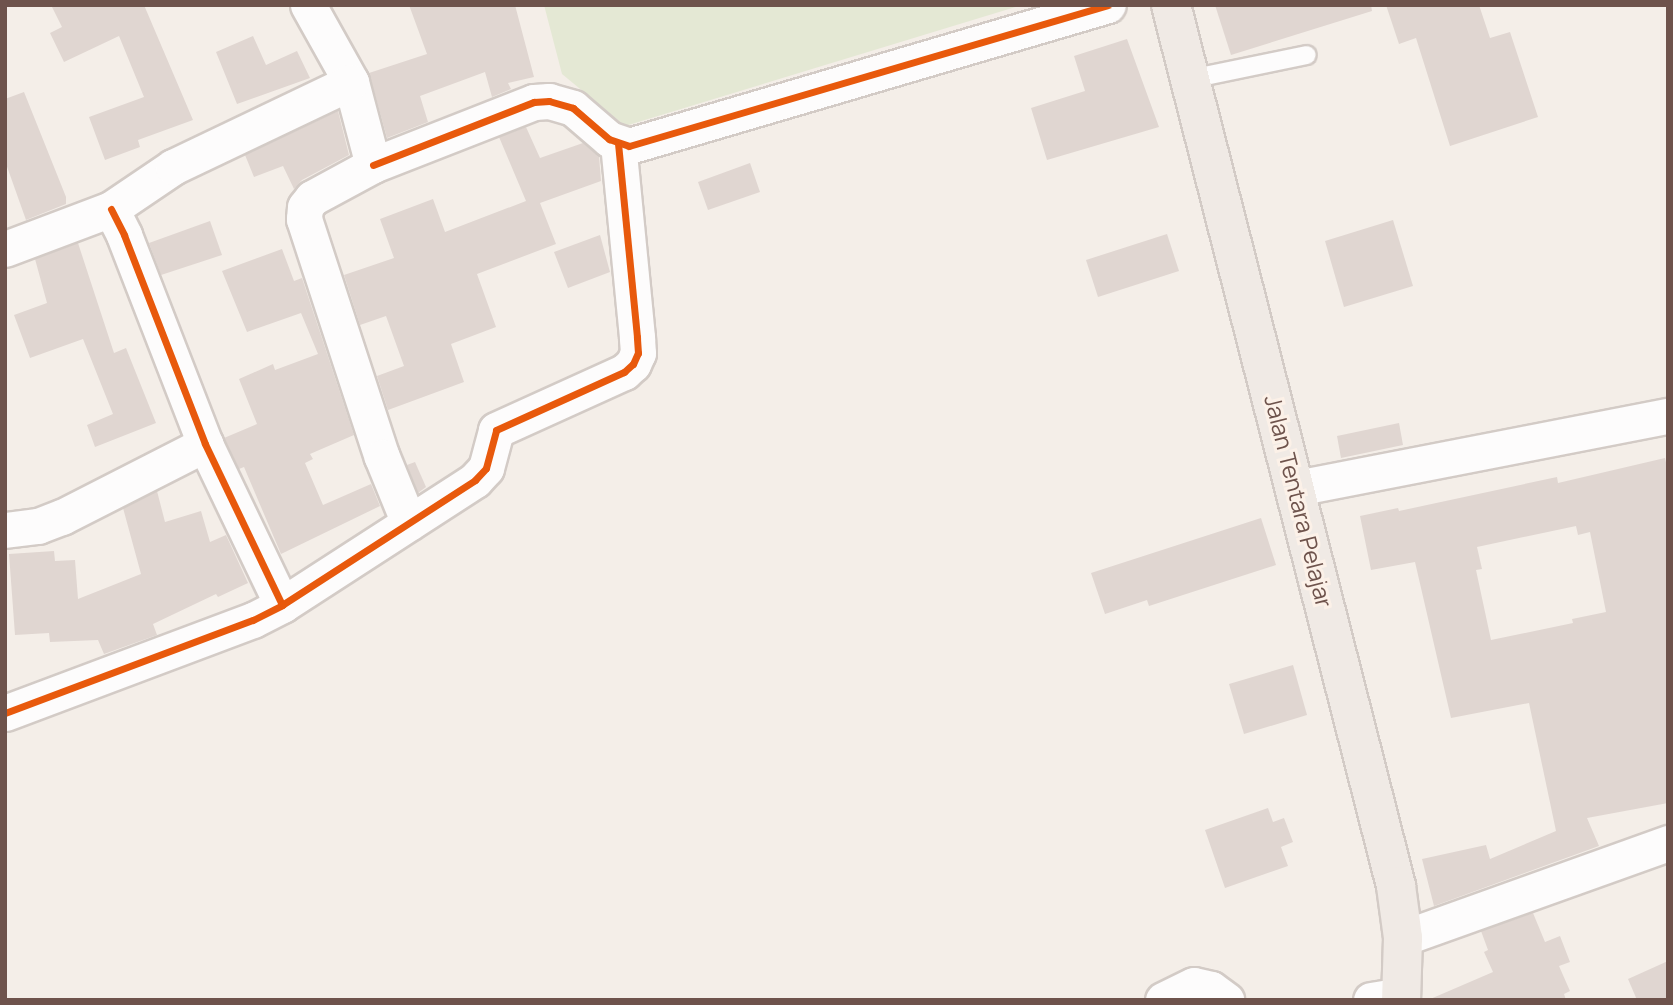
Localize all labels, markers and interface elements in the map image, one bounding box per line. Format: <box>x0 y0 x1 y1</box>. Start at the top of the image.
street label: Jalan Tentara Pelajar <box>1259 392 1339 610</box>

